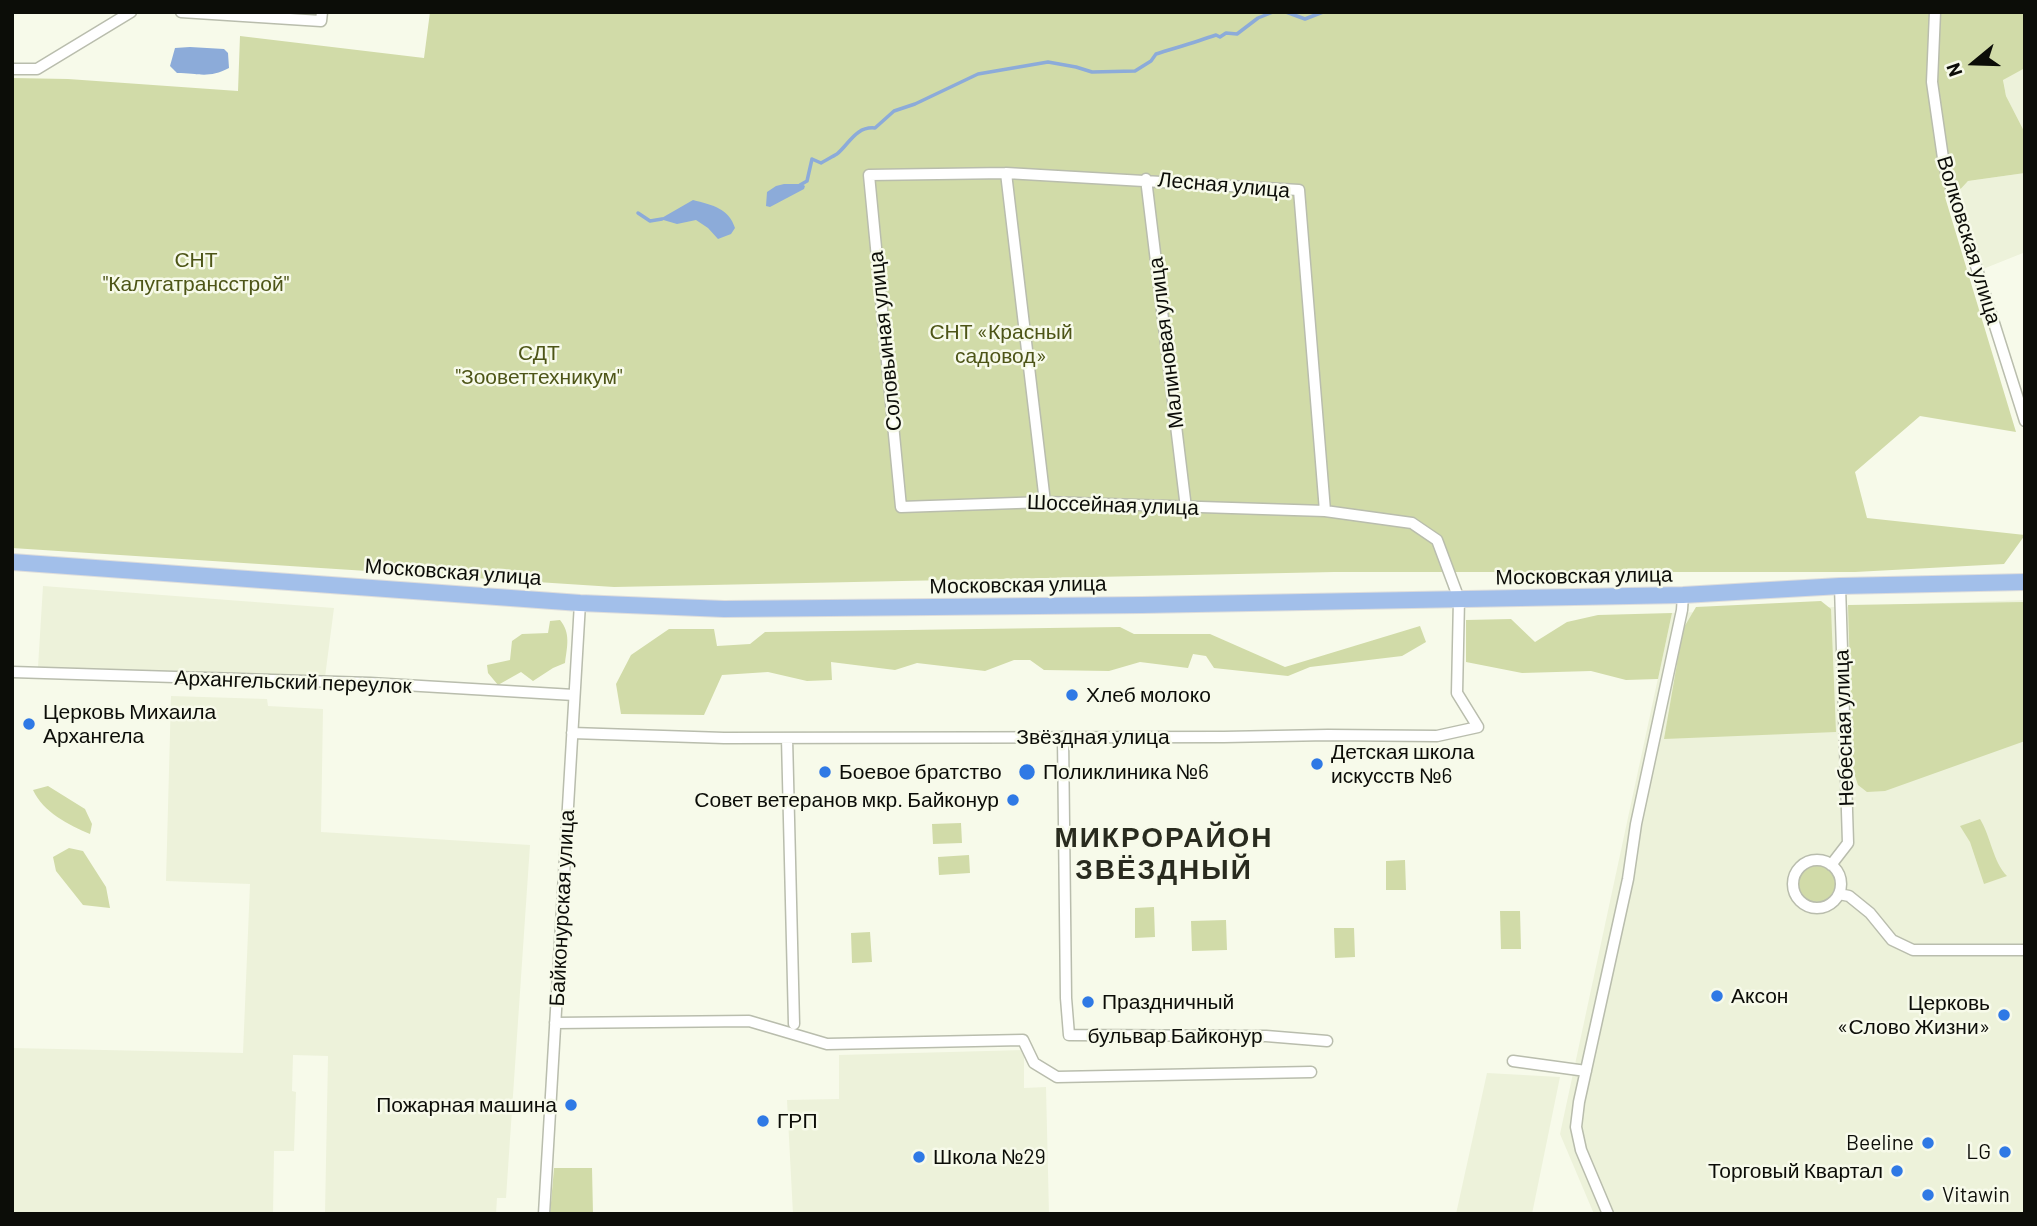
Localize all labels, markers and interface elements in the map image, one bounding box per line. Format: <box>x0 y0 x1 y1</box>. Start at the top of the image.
north arrow <box>1939 28 2009 98</box>
text: N <box>1941 60 1967 80</box>
street label: Волковская улица <box>1931 153 2007 327</box>
street label: Лесная улица <box>1157 167 1291 203</box>
park label: СНТ "Калугатрансстрой" <box>103 247 289 297</box>
street label: Соловьиная улица <box>863 250 907 432</box>
street label: Малиновая улица <box>1143 256 1189 430</box>
park label: СНТ «Красный садовод» <box>929 319 1073 369</box>
park label: СДТ "Зооветтехникум" <box>455 340 623 390</box>
street label: Шоссейная улица <box>1027 489 1199 521</box>
street label: Московская улица <box>364 553 542 591</box>
street label: Московская улица <box>1495 562 1673 590</box>
street label: Московская улица <box>929 571 1107 599</box>
street label: Небесная улица <box>1829 649 1859 807</box>
street label: Архангельский переулок <box>174 665 412 699</box>
place label: Хлеб молоко <box>1086 682 1211 708</box>
marker: Хлеб молоко <box>1064 687 1080 703</box>
place label: Церковь Михаила Архангела <box>43 699 216 749</box>
marker: Церковь Михаила Архангела <box>21 716 37 732</box>
street label: Звёздная улица <box>1016 724 1170 750</box>
place label: Детская школа искусств №6 <box>1331 739 1474 789</box>
marker: Детская школа искусств №6 <box>1309 756 1325 772</box>
place label: Боевое братство <box>839 759 1002 785</box>
place label: Поликлиника №6 <box>1043 759 1209 785</box>
marker: Поликлиника №6 <box>1017 762 1037 782</box>
marker: Боевое братство <box>817 764 833 780</box>
place label: Совет ветеранов мкр. Байконур <box>694 787 999 813</box>
marker: Совет ветеранов мкр. Байконур <box>1005 792 1021 808</box>
street label: Байконурская улица <box>544 809 580 1007</box>
district label: МИКРОРАЙОН ЗВЁЗДНЫЙ <box>1056 821 1272 887</box>
place label: Аксон <box>1731 983 1788 1009</box>
marker: Аксон <box>1709 988 1725 1004</box>
place label: Праздничный <box>1102 989 1234 1015</box>
place label: Церковь «Слово Жизни» <box>1837 990 1990 1040</box>
marker: Праздничный <box>1080 994 1096 1010</box>
marker: Церковь «Слово Жизни» <box>1996 1007 2012 1023</box>
street label: бульвар Байконур <box>1087 1023 1263 1049</box>
place label: Пожарная машина <box>376 1092 557 1118</box>
marker: Пожарная машина <box>563 1097 579 1113</box>
place label: ГРП <box>777 1108 817 1134</box>
marker: ГРП <box>755 1113 771 1129</box>
place label: Beeline <box>1846 1130 1914 1156</box>
marker: Beeline <box>1920 1135 1936 1151</box>
place label: LG <box>1966 1139 1991 1165</box>
place label: Школа №29 <box>933 1144 1046 1170</box>
marker: LG <box>1997 1144 2013 1160</box>
marker: Школа №29 <box>911 1149 927 1165</box>
place label: Торговый Квартал <box>1708 1158 1883 1184</box>
marker: Торговый Квартал <box>1889 1163 1905 1179</box>
place label: Vitawin <box>1942 1182 2010 1208</box>
marker: Vitawin <box>1920 1187 1936 1203</box>

